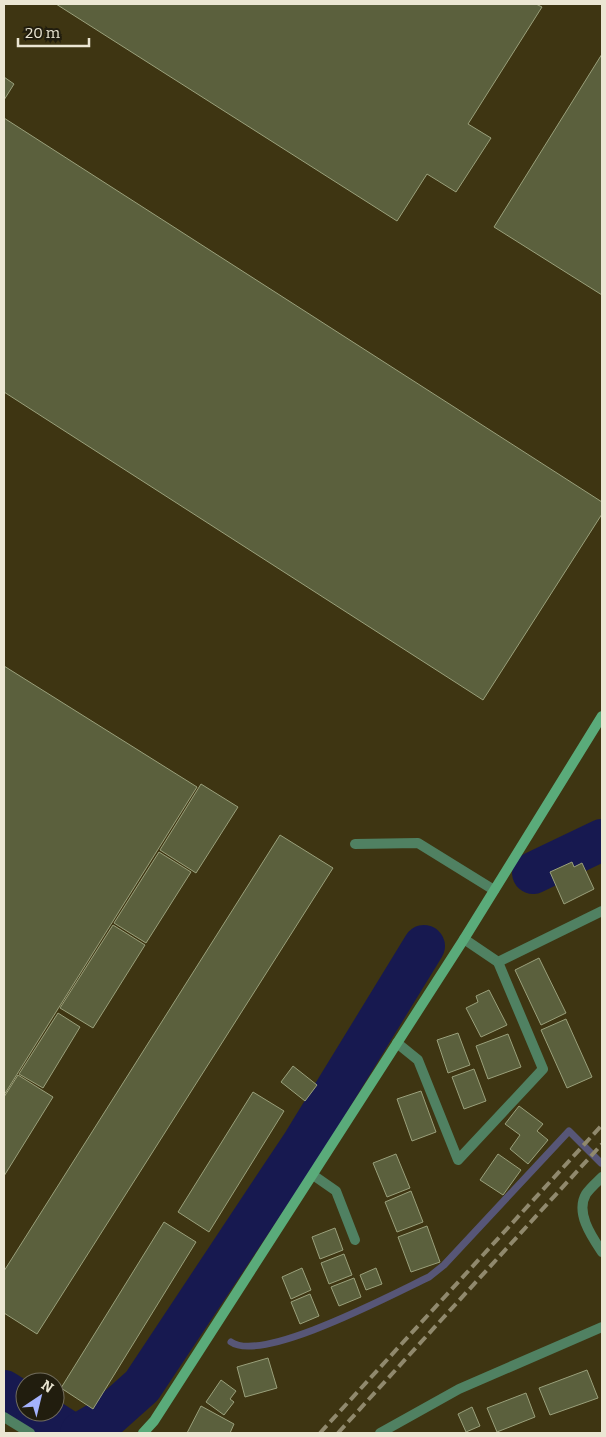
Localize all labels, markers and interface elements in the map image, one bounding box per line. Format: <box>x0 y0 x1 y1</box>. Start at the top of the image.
scale bar <box>18 15 89 47</box>
text: 20 m <box>25 24 61 42</box>
north arrow <box>15 1372 65 1422</box>
text: N <box>38 1377 57 1397</box>

